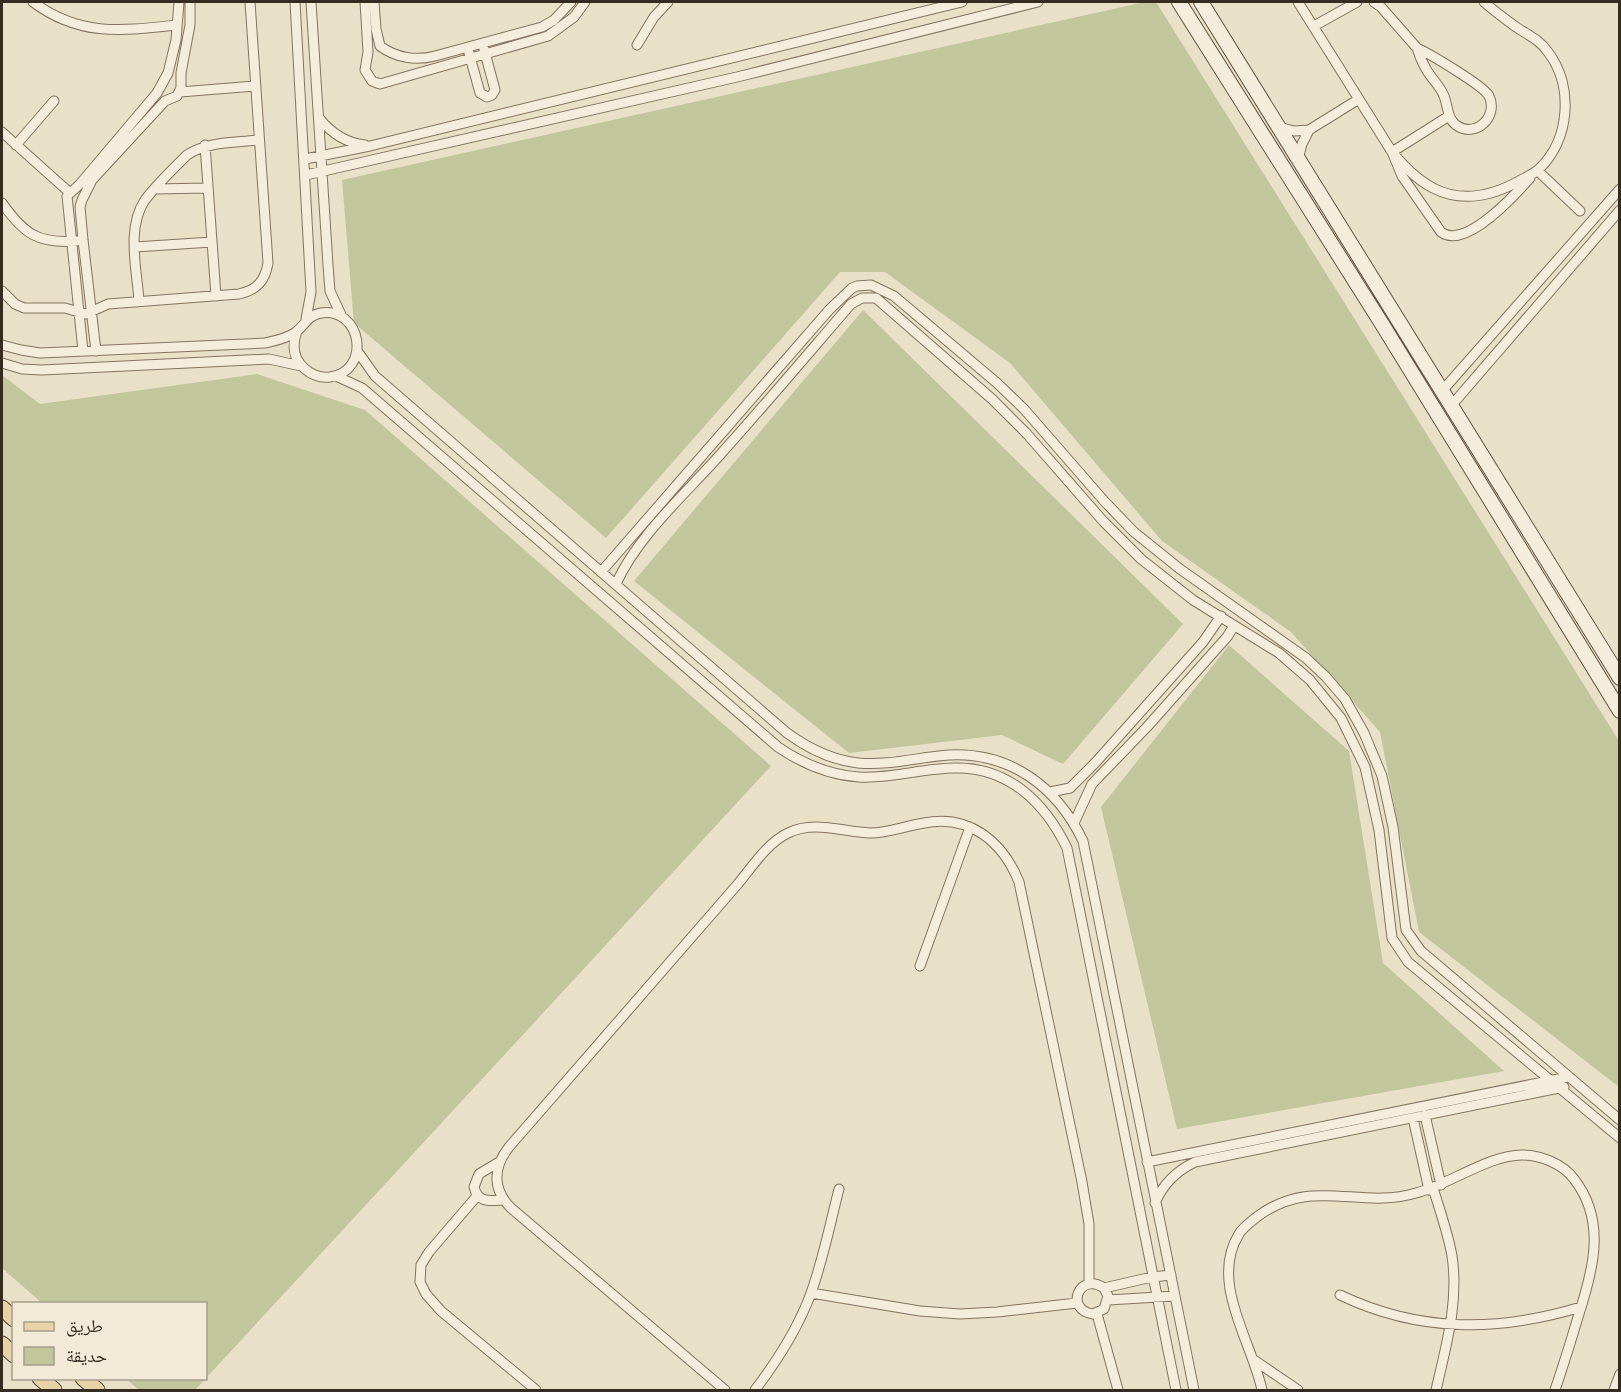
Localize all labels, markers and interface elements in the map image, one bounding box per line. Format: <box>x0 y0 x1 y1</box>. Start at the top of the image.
legend <box>12 1302 207 1380</box>
text: طريق <box>66 1314 103 1337</box>
text: حديقة <box>66 1344 107 1367</box>

